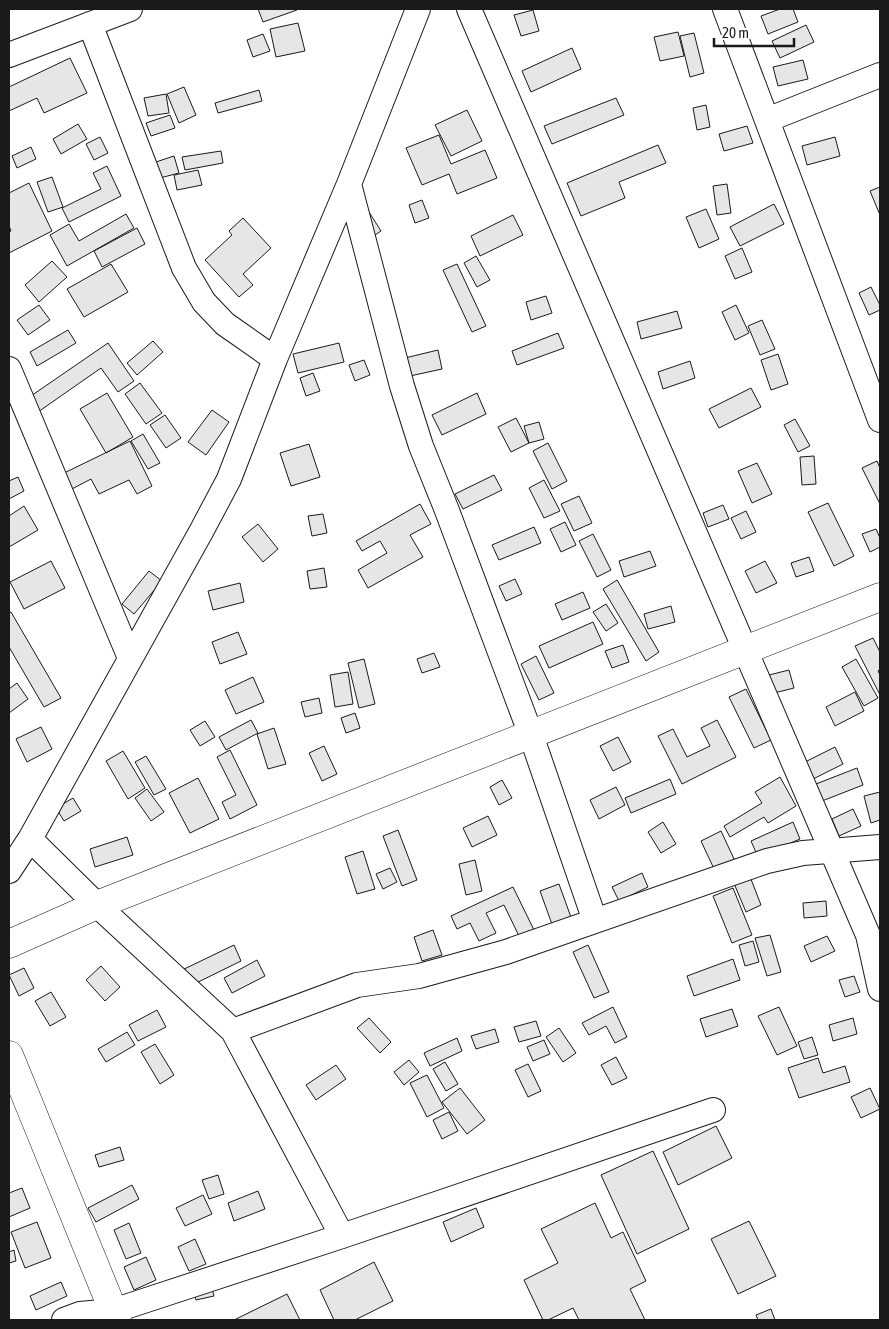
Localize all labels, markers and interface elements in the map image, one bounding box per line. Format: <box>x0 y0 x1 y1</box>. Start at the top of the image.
scale bar <box>714 15 794 47</box>
text: 20 m <box>722 24 749 41</box>

